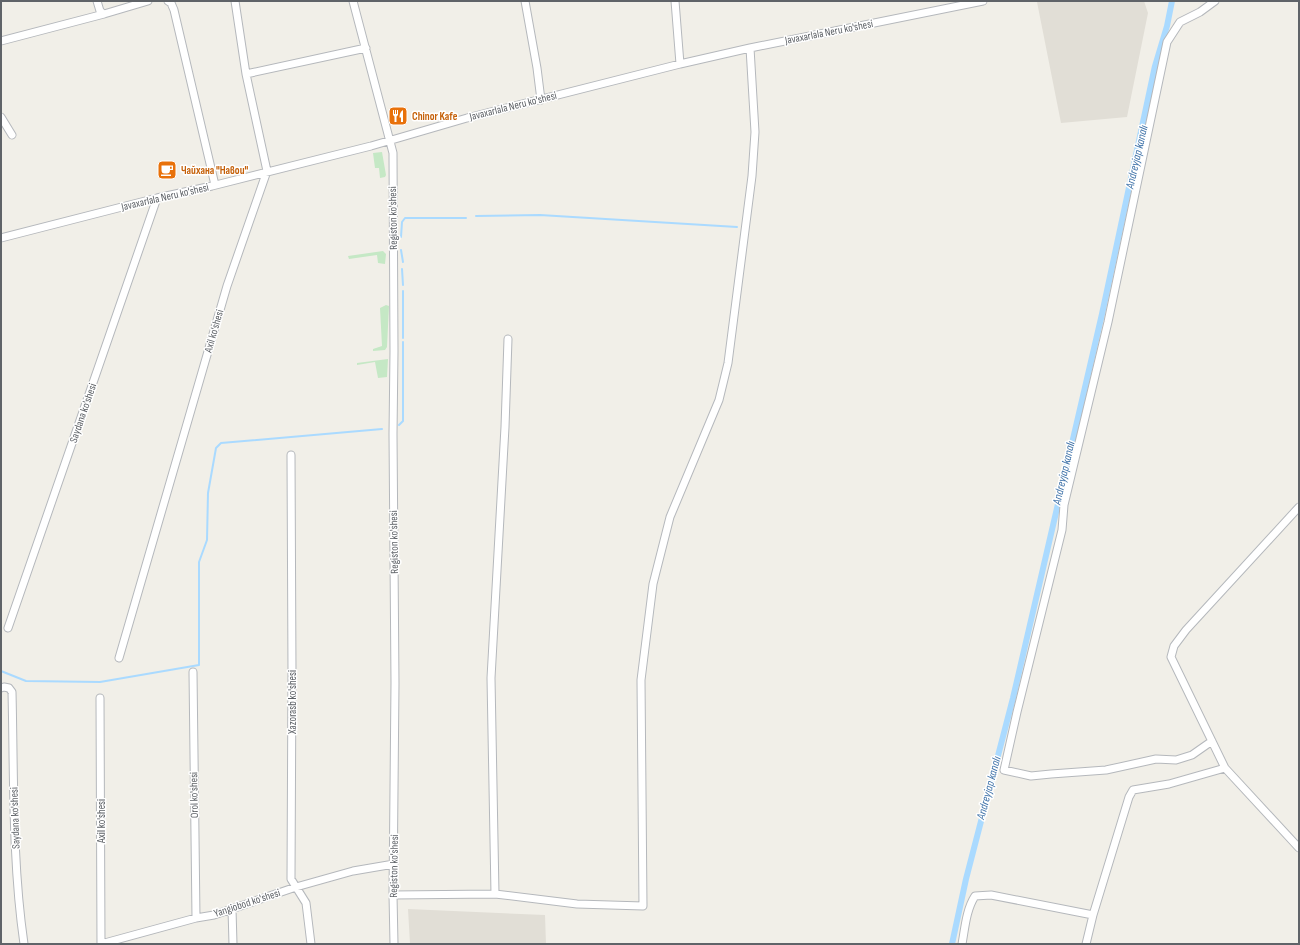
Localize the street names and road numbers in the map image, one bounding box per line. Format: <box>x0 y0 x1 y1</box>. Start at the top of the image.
street label: Javaxarlala Neru ko'shesi <box>783 17 874 47</box>
street label: Javaxarlala Neru ko'shesi <box>467 89 558 123</box>
street label: Javaxarlala Neru ko'shesi <box>119 181 210 214</box>
street label: Registon ko'shesi <box>386 186 400 250</box>
street label: Axil ko'shesi <box>201 308 226 355</box>
street label: Saydana ko'shesi <box>67 382 99 444</box>
street label: Registon ko'shesi <box>387 510 401 574</box>
street label: Xazorasb ko'shesi <box>286 670 299 735</box>
street label: Orol ko'shesi <box>187 772 201 818</box>
street label: Saydana ko'shesi <box>7 787 23 849</box>
street label: Axil ko'shesi <box>95 799 108 844</box>
street label: Registon ko'shesi <box>387 834 401 898</box>
street label: Yangiobod ko'shesi <box>212 886 282 920</box>

